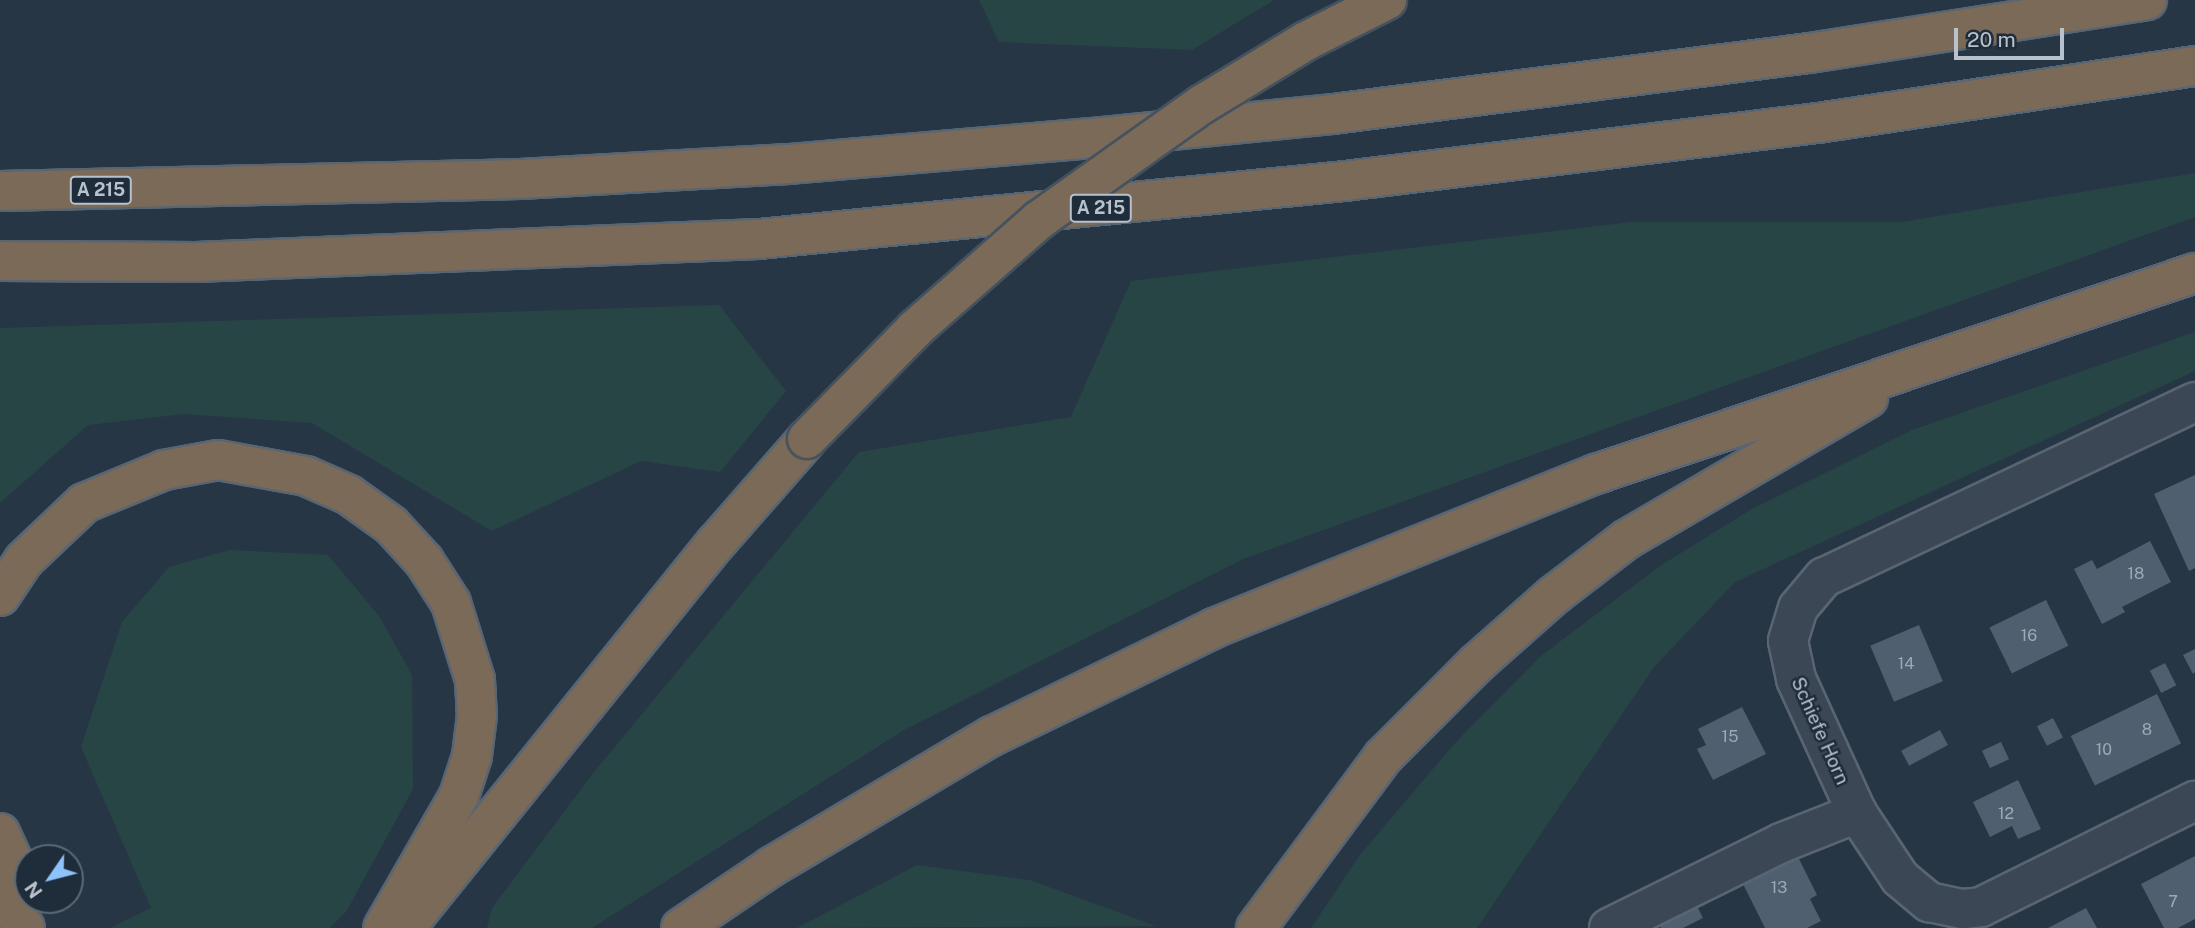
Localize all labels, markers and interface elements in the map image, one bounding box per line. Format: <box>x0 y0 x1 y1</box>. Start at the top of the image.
scale bar <box>1957 14 2067 58</box>
text: 20 m <box>1967 27 2016 52</box>
road number: A 215 <box>70 176 132 204</box>
road number: A 215 <box>1070 194 1132 223</box>
house number: 18 <box>2128 564 2144 584</box>
house number: 16 <box>2021 626 2037 646</box>
house number: 14 <box>1898 654 1914 674</box>
street label: Schiefe Horn <box>1786 674 1854 788</box>
house number: 8 <box>2142 720 2152 740</box>
house number: 15 <box>1722 727 1738 747</box>
house number: 10 <box>2096 740 2112 760</box>
house number: 12 <box>1998 804 2014 824</box>
north arrow <box>14 844 84 914</box>
text: N <box>20 878 47 902</box>
house number: 13 <box>1771 878 1787 898</box>
house number: 7 <box>2168 892 2178 912</box>

